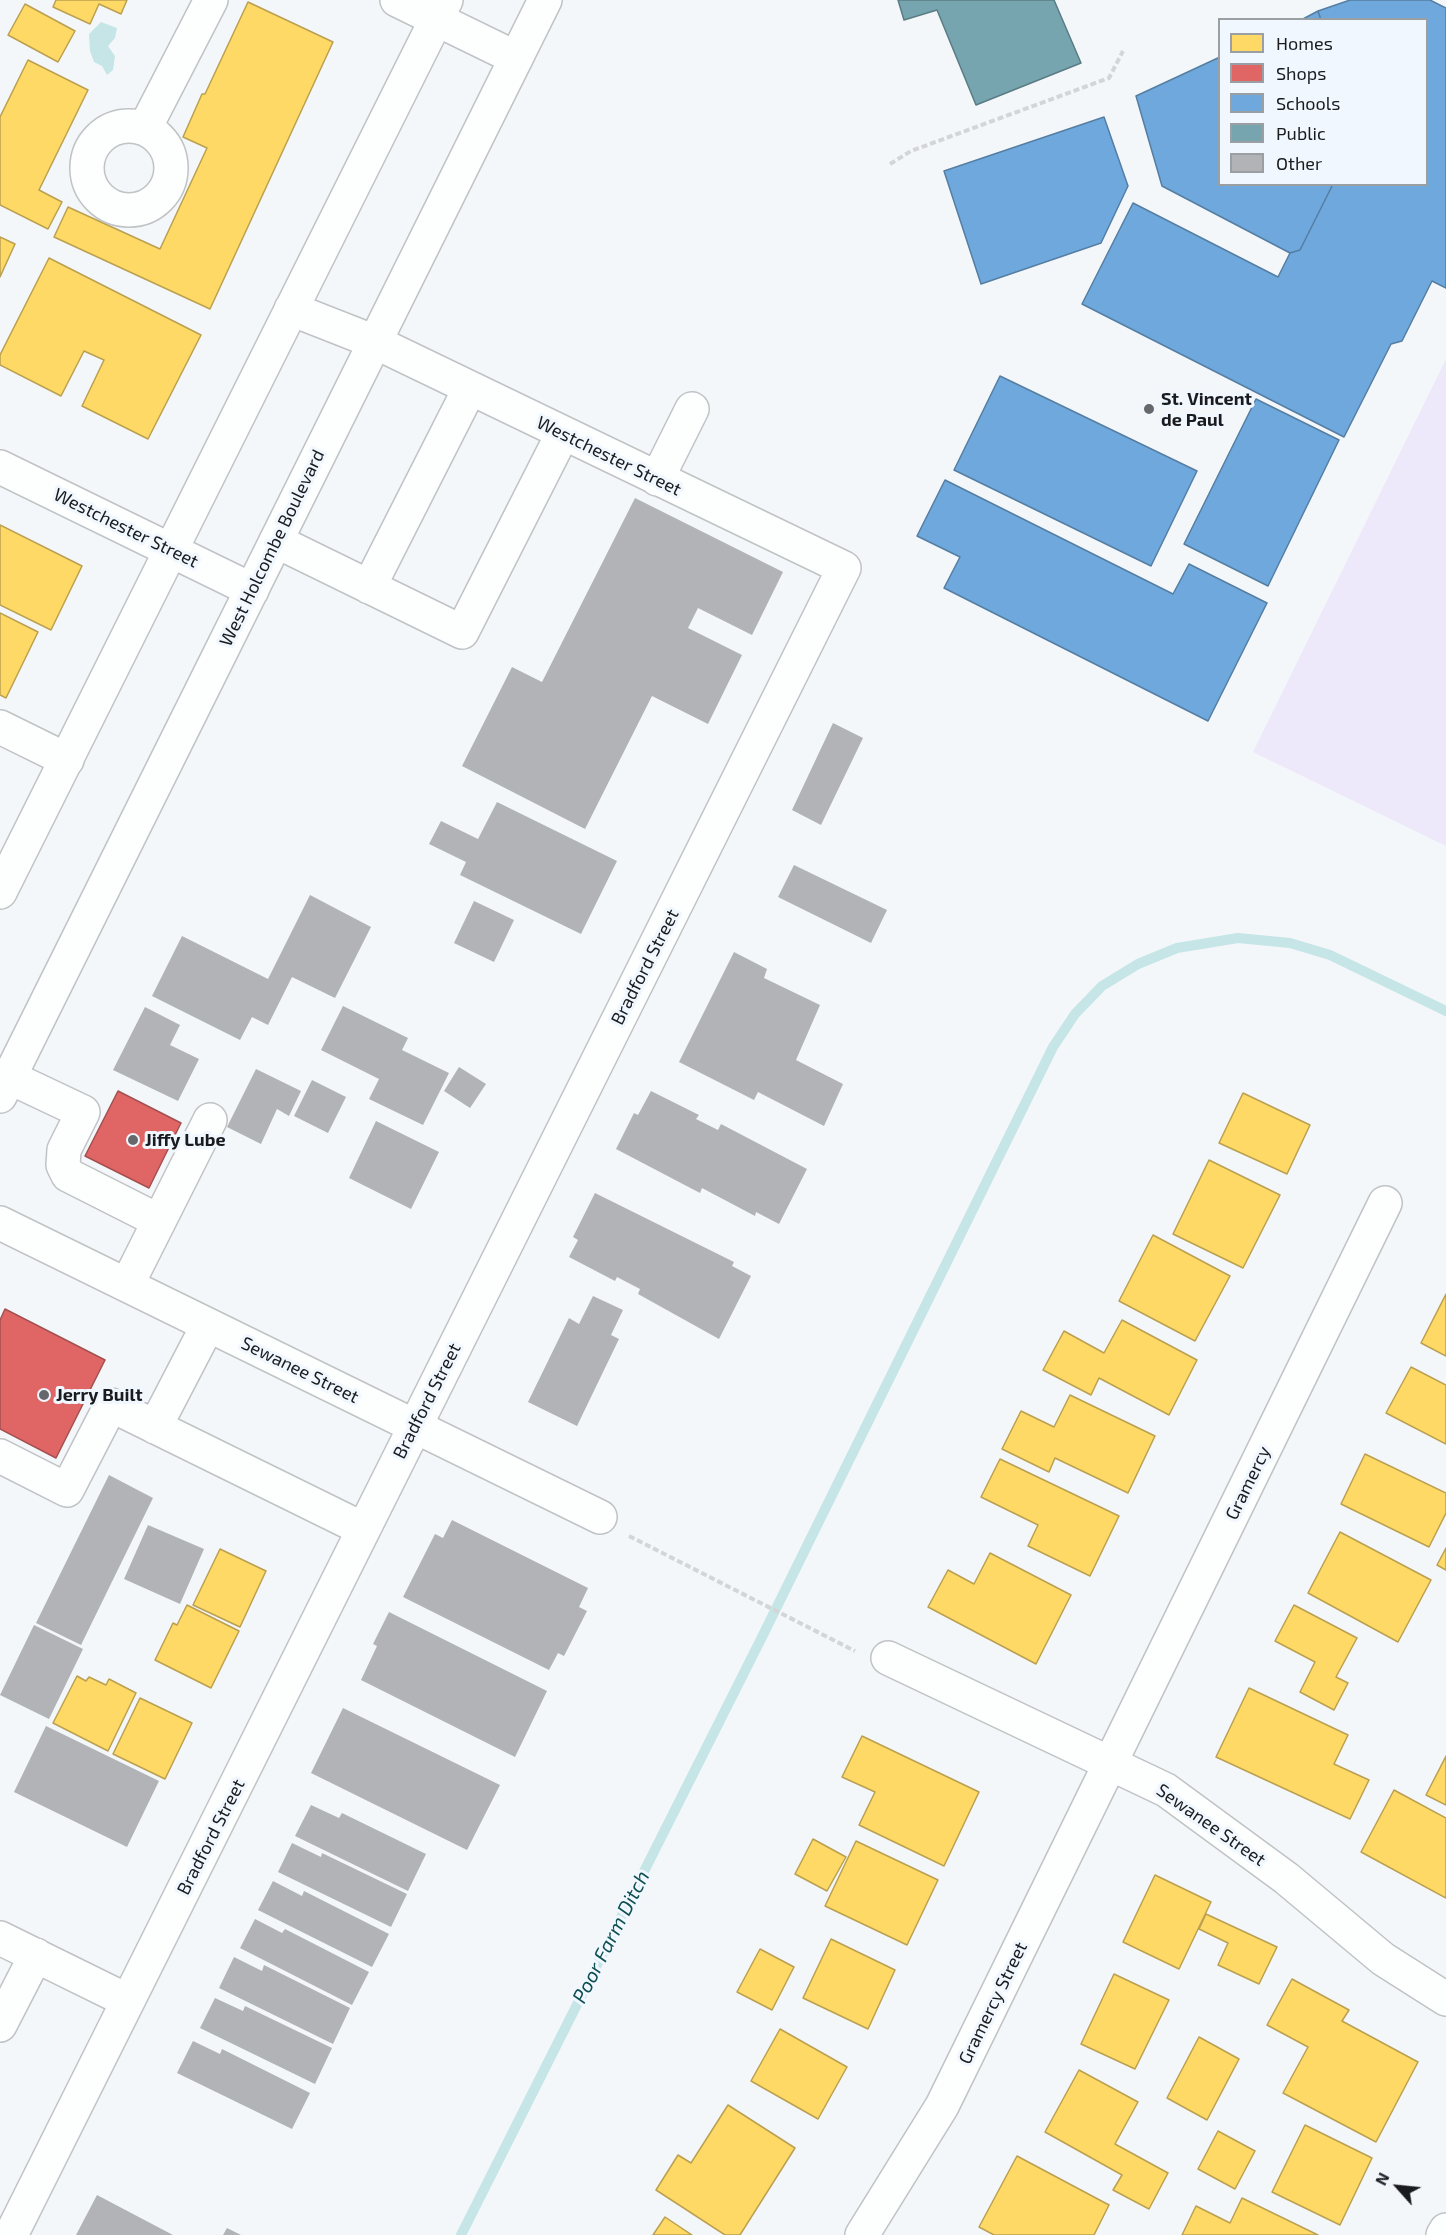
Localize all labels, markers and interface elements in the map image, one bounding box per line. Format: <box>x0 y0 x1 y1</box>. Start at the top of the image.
legend <box>1218 18 1428 186</box>
text: Homes <box>1276 32 1333 54</box>
text: Shops <box>1276 62 1326 84</box>
text: Schools <box>1276 92 1340 114</box>
text: Public <box>1276 122 1326 144</box>
text: Other <box>1276 152 1322 174</box>
place label: St. Vincent de Paul <box>1161 388 1252 430</box>
marker: St. Vincent de Paul <box>1142 402 1156 416</box>
street label: Westchester Street <box>533 412 685 500</box>
street label: West Holcombe Boulevard <box>215 446 329 650</box>
street label: Westchester Street <box>50 484 202 572</box>
street label: Bradford Street <box>607 906 683 1028</box>
place label: Jiffy Lube <box>145 1129 226 1151</box>
marker: Jiffy Lube <box>126 1133 140 1147</box>
street label: Sewanee Street <box>238 1332 362 1408</box>
street label: Bradford Street <box>389 1340 465 1462</box>
place label: Jerry Built <box>56 1384 143 1406</box>
marker: Jerry Built <box>37 1388 51 1402</box>
street label: Gramercy <box>1221 1443 1275 1523</box>
street label: Bradford Street <box>173 1776 249 1898</box>
street label: Sewanee Street <box>1152 1779 1270 1871</box>
water label: Poor Farm Ditch <box>567 1867 655 2007</box>
street label: Gramercy Street <box>954 1938 1032 2068</box>
north arrow <box>1368 2157 1428 2217</box>
text: N <box>1370 2169 1393 2188</box>

